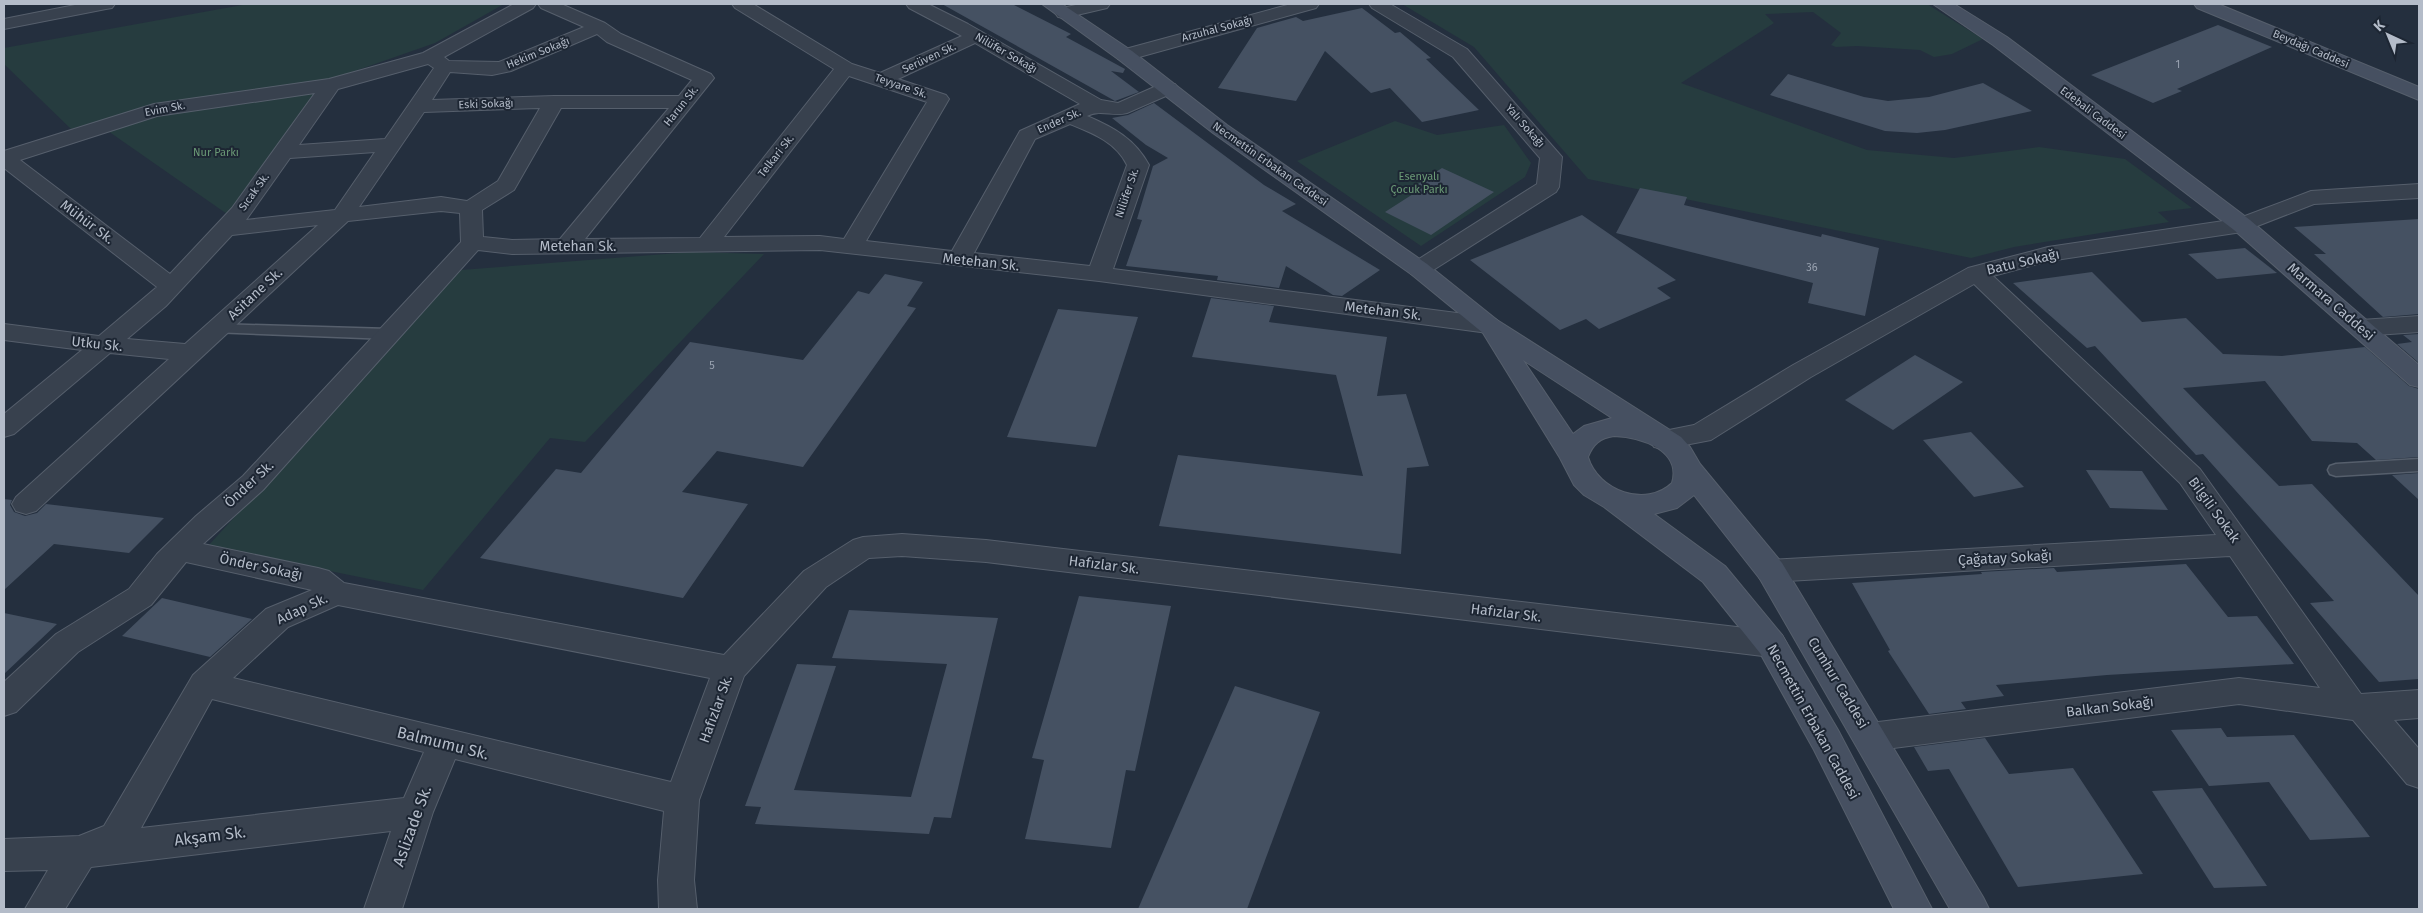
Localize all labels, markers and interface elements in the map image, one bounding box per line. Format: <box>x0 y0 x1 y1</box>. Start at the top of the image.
north arrow <box>2363 10 2413 60</box>
street label: Arzuhal Sokağı <box>1180 13 1254 45</box>
text: K <box>2370 16 2389 35</box>
street label: Beydağı Caddesi <box>2271 27 2351 71</box>
street label: Nilüfer Sokağı <box>973 30 1039 76</box>
street label: Hekim Sokağı <box>504 34 572 72</box>
street label: Serüven Sk. <box>900 40 958 76</box>
house number: 1 <box>2176 58 2180 71</box>
street label: Teyyare Sk. <box>873 71 929 101</box>
street label: Harun Sk. <box>661 83 701 129</box>
street label: Edebali Caddesi <box>2057 84 2129 142</box>
street label: Eski Sokağı <box>458 97 514 111</box>
street label: Evim Sk. <box>144 99 187 119</box>
street label: Yalı Sokağı <box>1503 102 1547 150</box>
street label: Ender Sk. <box>1035 106 1083 136</box>
street label: Necmettin Erbakan Caddesi <box>1210 119 1330 209</box>
street label: Telkari Sk. <box>755 132 797 180</box>
park label: Nur Parkı <box>193 146 239 159</box>
street label: Nilüfer Sk. <box>1113 166 1142 219</box>
street label: Sıcak Sk. <box>236 170 272 213</box>
park label: Esenyalı Çocuk Parkı <box>1390 170 1448 196</box>
street label: Mühür Sk. <box>57 196 117 248</box>
street label: Metehan Sk. <box>540 238 616 255</box>
street label: Batu Sokağı <box>1985 245 2061 279</box>
street label: Metehan Sk. <box>942 250 1020 274</box>
street label: Marmara Caddesi <box>2284 260 2378 344</box>
house number: 36 <box>1806 261 1818 274</box>
street label: Asitane Sk. <box>224 264 286 324</box>
street label: Metehan Sk. <box>1344 298 1422 324</box>
street label: Utku Sk. <box>71 333 123 355</box>
house number: 5 <box>709 359 715 372</box>
street label: Önder Sk. <box>220 456 277 511</box>
street label: Bilgili Sokak <box>2184 474 2244 547</box>
street label: Çağatay Sokağı <box>1958 547 2052 569</box>
street label: Önder Sokağı <box>218 549 304 584</box>
street label: Hafızlar Sk. <box>1068 552 1140 578</box>
street label: Adap Sk. <box>274 590 330 628</box>
street label: Hafızlar Sk. <box>1470 600 1542 626</box>
street label: Cumhur Caddesi <box>1804 634 1872 732</box>
street label: Necmettin Erbakan Caddesi <box>1763 641 1863 803</box>
street label: Hafızlar Sk. <box>696 673 736 745</box>
street label: Balkan Sokağı <box>2065 693 2155 721</box>
street label: Balmumu Sk. <box>395 722 491 764</box>
street label: Aslizade Sk. <box>389 783 435 869</box>
street label: Akşam Sk. <box>173 822 247 851</box>

